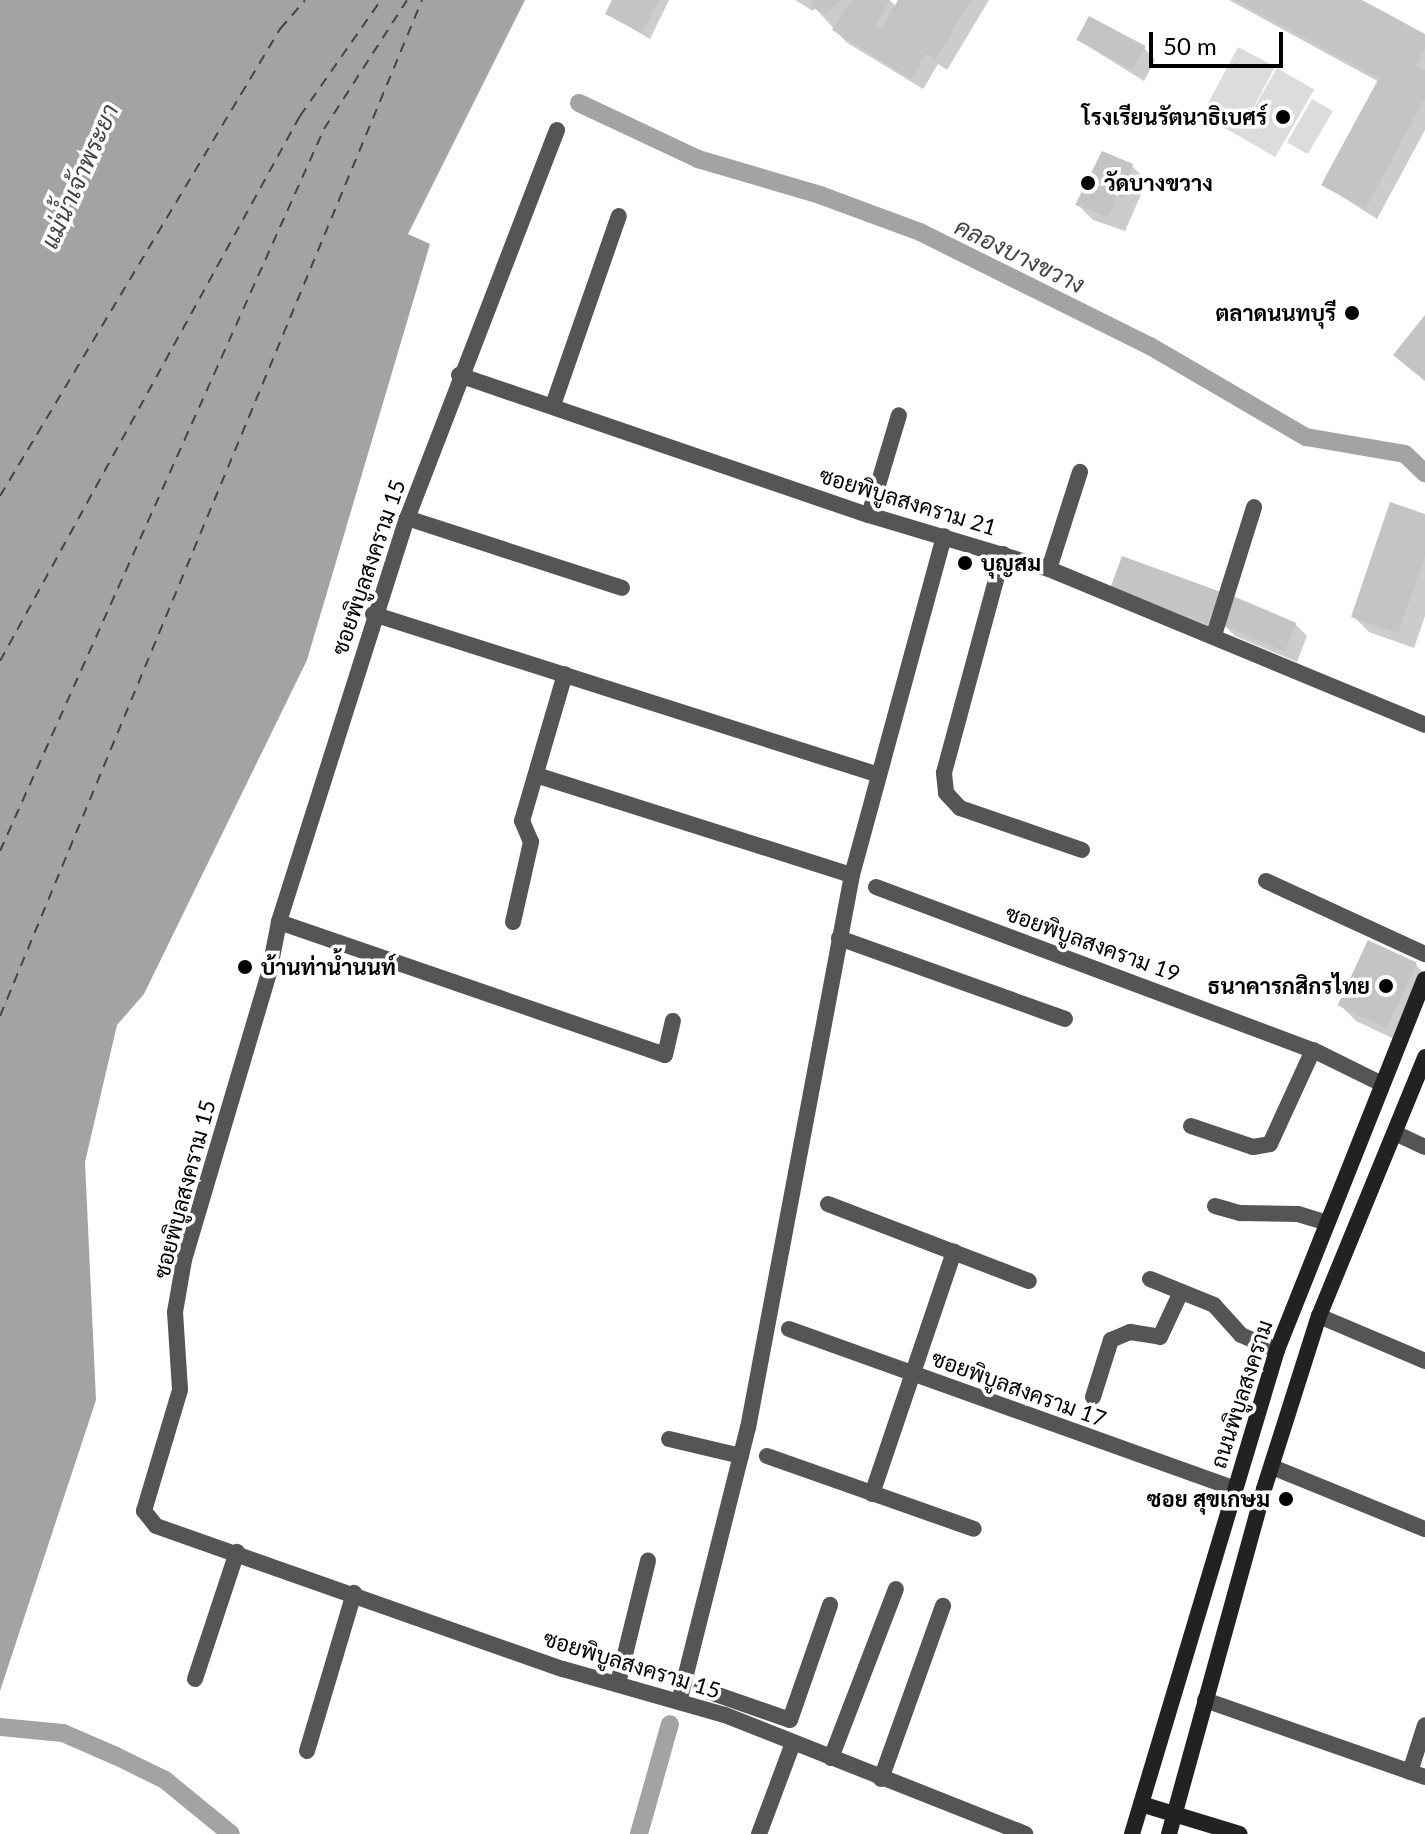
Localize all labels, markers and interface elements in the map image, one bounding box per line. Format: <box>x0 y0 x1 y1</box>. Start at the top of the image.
scale bar <box>1153 16 1287 66</box>
text: 50 m <box>1163 31 1217 60</box>
water label: แม่น้ำเจ้าพระยา <box>34 99 124 253</box>
place label: โรงเรียนรัตนาธิเบศร์ <box>1082 104 1267 130</box>
marker: โรงเรียนรัตนาธิเบศร์ <box>1274 108 1292 126</box>
place label: วัดบางขวาง <box>1104 170 1213 196</box>
marker: วัดบางขวาง <box>1079 174 1097 192</box>
water label: คลองบางขวาง <box>951 211 1089 299</box>
place label: ตลาดนนทบุรี <box>1215 300 1336 326</box>
marker: ตลาดนนทบุรี <box>1343 304 1361 322</box>
street label: ซอยพิบูลสงคราม 21 <box>816 462 1000 540</box>
street label: ซอยพิบูลสงคราม 15 <box>326 476 410 658</box>
place label: บุญสม <box>981 550 1041 576</box>
marker: บุญสม <box>956 554 974 572</box>
street label: ซอยพิบูลสงคราม 19 <box>1002 899 1184 987</box>
place label: บ้านท่าน้ำนนท์ <box>261 954 396 980</box>
marker: บ้านท่าน้ำนนท์ <box>236 958 254 976</box>
place label: ธนาคารกสิกรไทย <box>1208 973 1370 999</box>
marker: ธนาคารกสิกรไทย <box>1377 977 1395 995</box>
street label: ซอยพิบูลสงคราม 15 <box>147 1097 221 1281</box>
street label: ถนนพิบูลสงคราม <box>1205 1316 1277 1472</box>
street label: ซอยพิบูลสงคราม 17 <box>928 1344 1110 1432</box>
place label: ซอย สุขเกษม <box>1147 1486 1270 1512</box>
marker: ซอย สุขเกษม <box>1277 1490 1295 1508</box>
street label: ซอยพิบูลสงคราม 15 <box>540 1625 724 1703</box>

